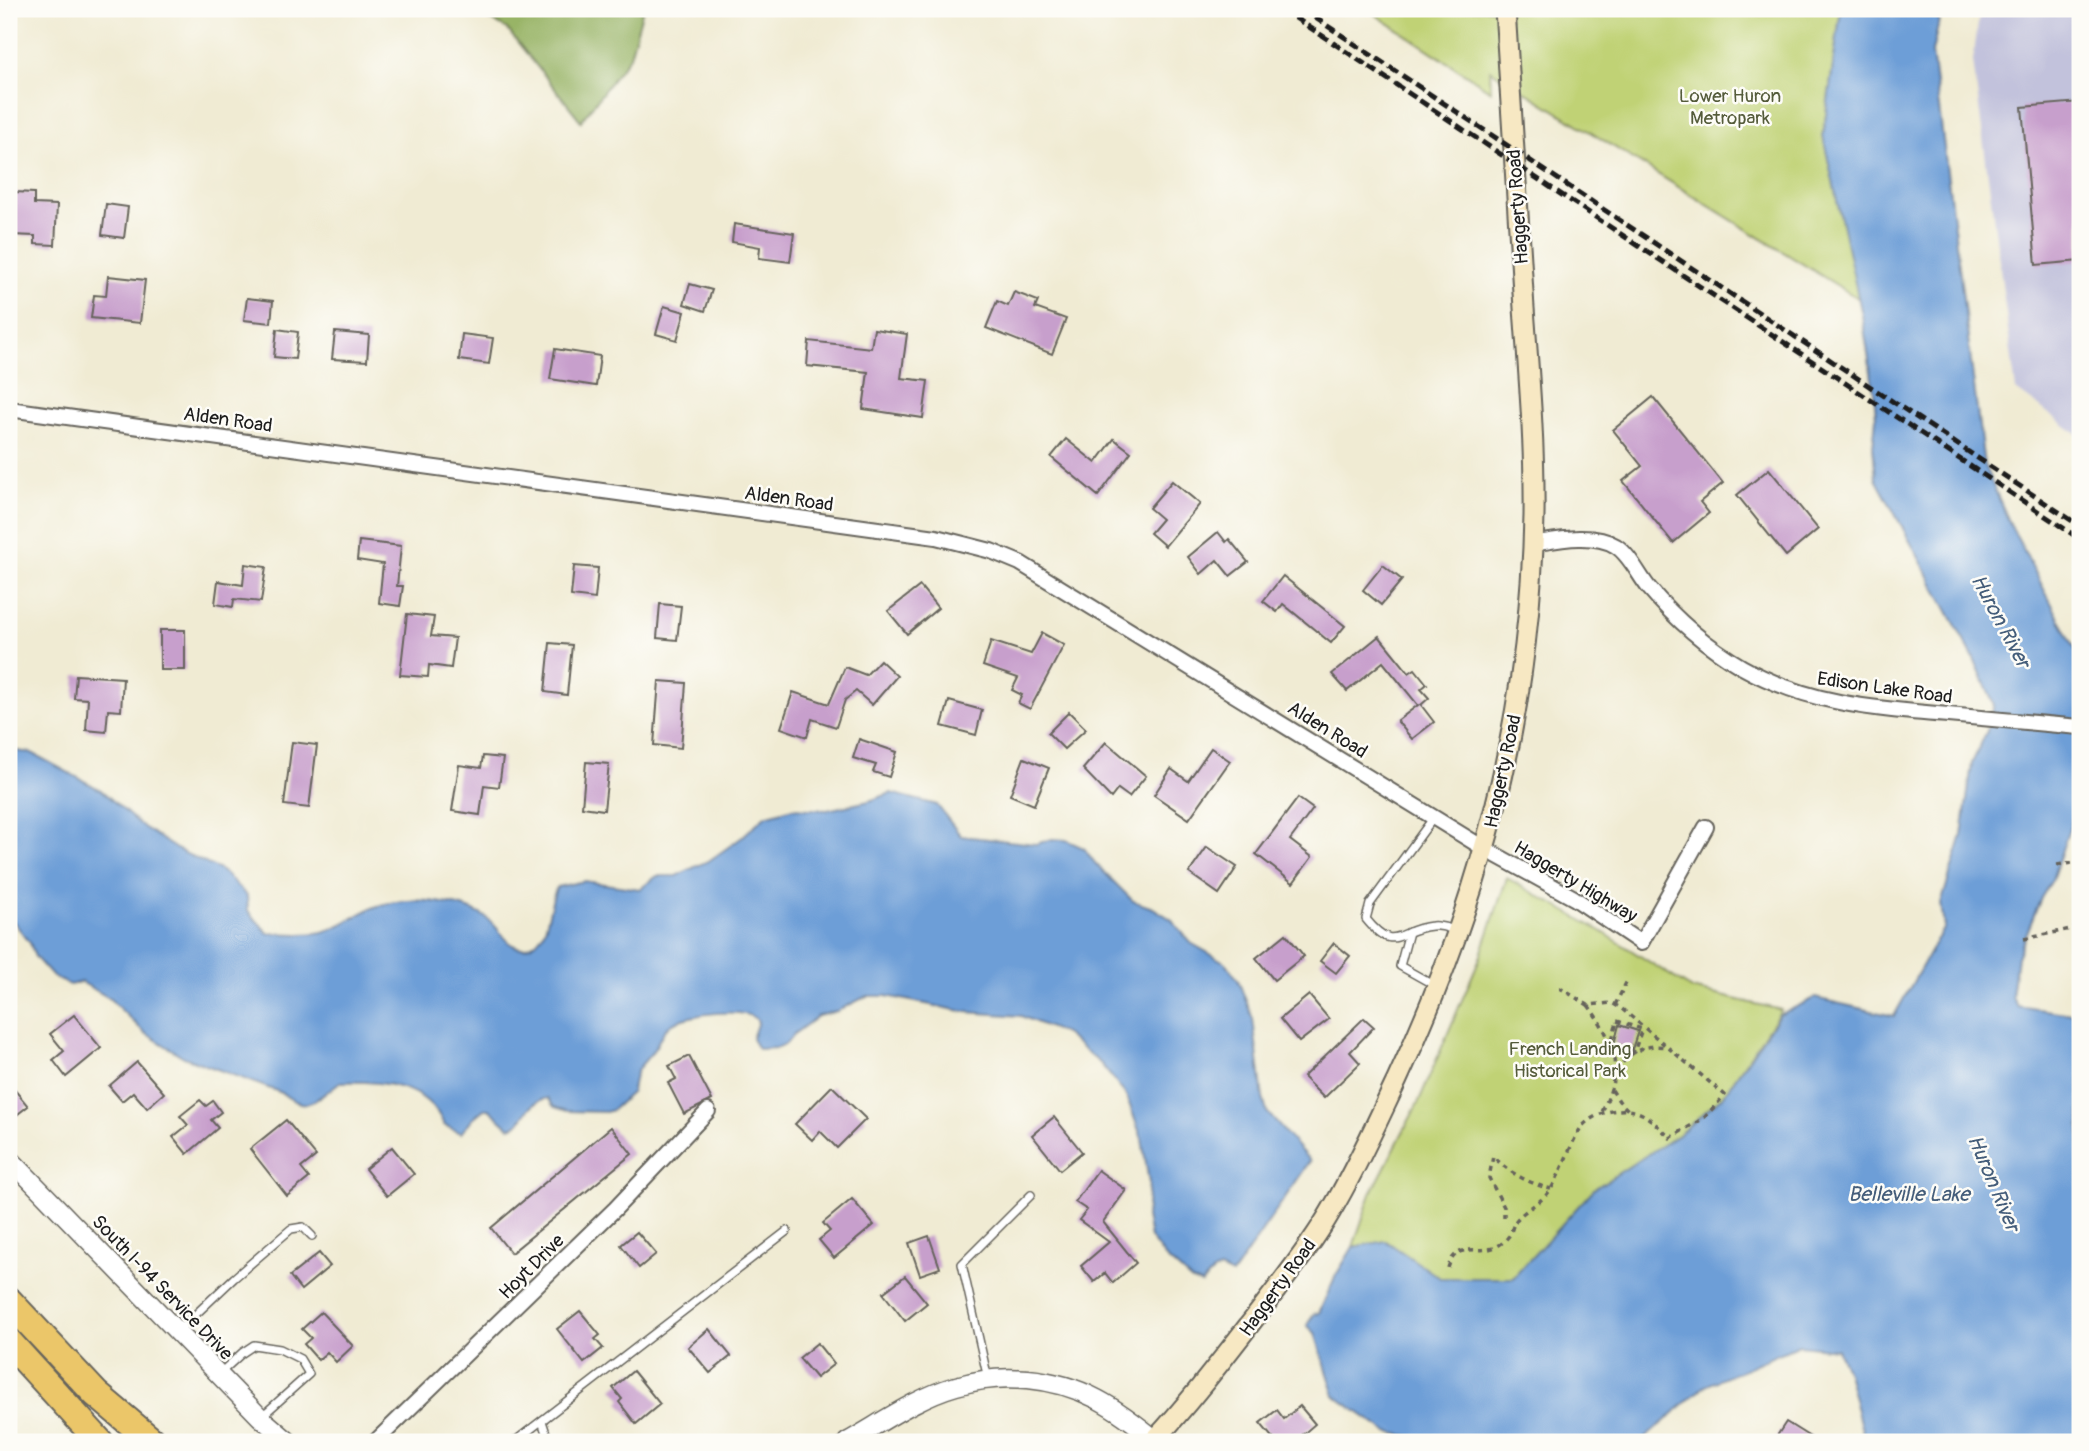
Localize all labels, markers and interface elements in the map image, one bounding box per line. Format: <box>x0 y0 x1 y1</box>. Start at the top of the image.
park label: Lower Huron Metropark <box>1679 84 1781 130</box>
street label: Haggerty Road <box>1502 149 1534 265</box>
street label: Alden Road <box>182 402 274 438</box>
street label: Alden Road <box>743 481 835 517</box>
water label: Huron River <box>1965 570 2038 675</box>
street label: Edison Lake Road <box>1816 667 1954 709</box>
street label: Alden Road <box>1283 696 1372 764</box>
street label: Haggerty Road <box>1479 712 1527 830</box>
street label: Haggerty Highway <box>1509 836 1642 928</box>
park label: French Landing Historical Park <box>1509 1037 1631 1083</box>
water label: Huron River <box>1961 1131 2027 1238</box>
water label: Belleville Lake <box>1848 1181 1972 1208</box>
street label: South I-94 Service Drive <box>87 1210 238 1366</box>
street label: Hoyt Drive <box>494 1229 570 1304</box>
street label: Haggerty Road <box>1234 1234 1321 1341</box>

